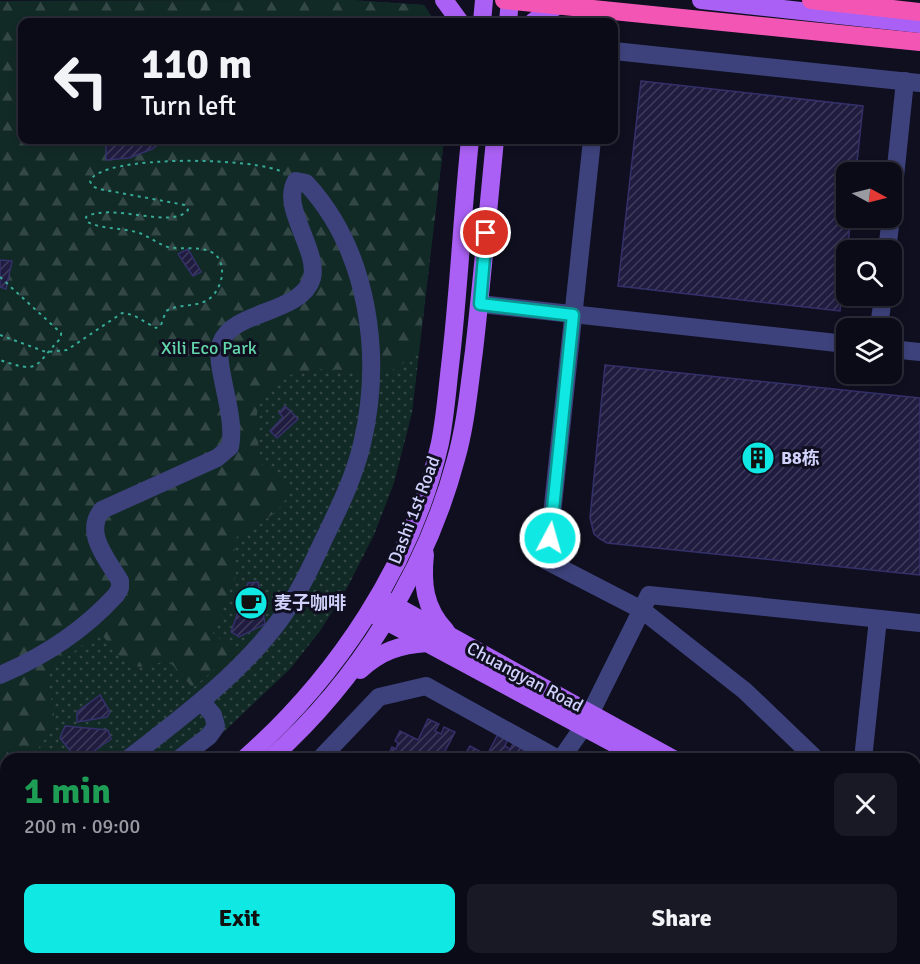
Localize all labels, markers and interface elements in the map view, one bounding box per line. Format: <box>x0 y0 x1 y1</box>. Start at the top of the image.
text: 110 m <box>141 39 252 90</box>
icon: left <box>42 42 120 120</box>
text: Turn left <box>141 90 236 123</box>
north arrow <box>836 162 902 228</box>
map controls <box>836 162 902 384</box>
pin <box>460 207 511 258</box>
icon: arrive <box>469 216 502 249</box>
button: search <box>836 240 902 306</box>
button: layers <box>836 318 902 384</box>
park label: Xili Eco Park <box>161 337 257 359</box>
building icon: B8栋 <box>740 440 776 476</box>
place label: B8栋 <box>781 447 820 469</box>
street label: Dashi 1st Road <box>383 453 445 567</box>
position arrow <box>518 506 582 570</box>
cafe icon: 麦子咖啡 <box>233 585 269 621</box>
place label: 麦子咖啡 <box>274 592 346 614</box>
street label: Chuangyan Road <box>463 637 587 717</box>
text: 1 min <box>24 769 111 814</box>
button: close <box>834 773 897 836</box>
text: 200 m · 09:00 <box>24 814 140 839</box>
button: Exit <box>24 884 455 953</box>
button: Share <box>467 884 897 953</box>

